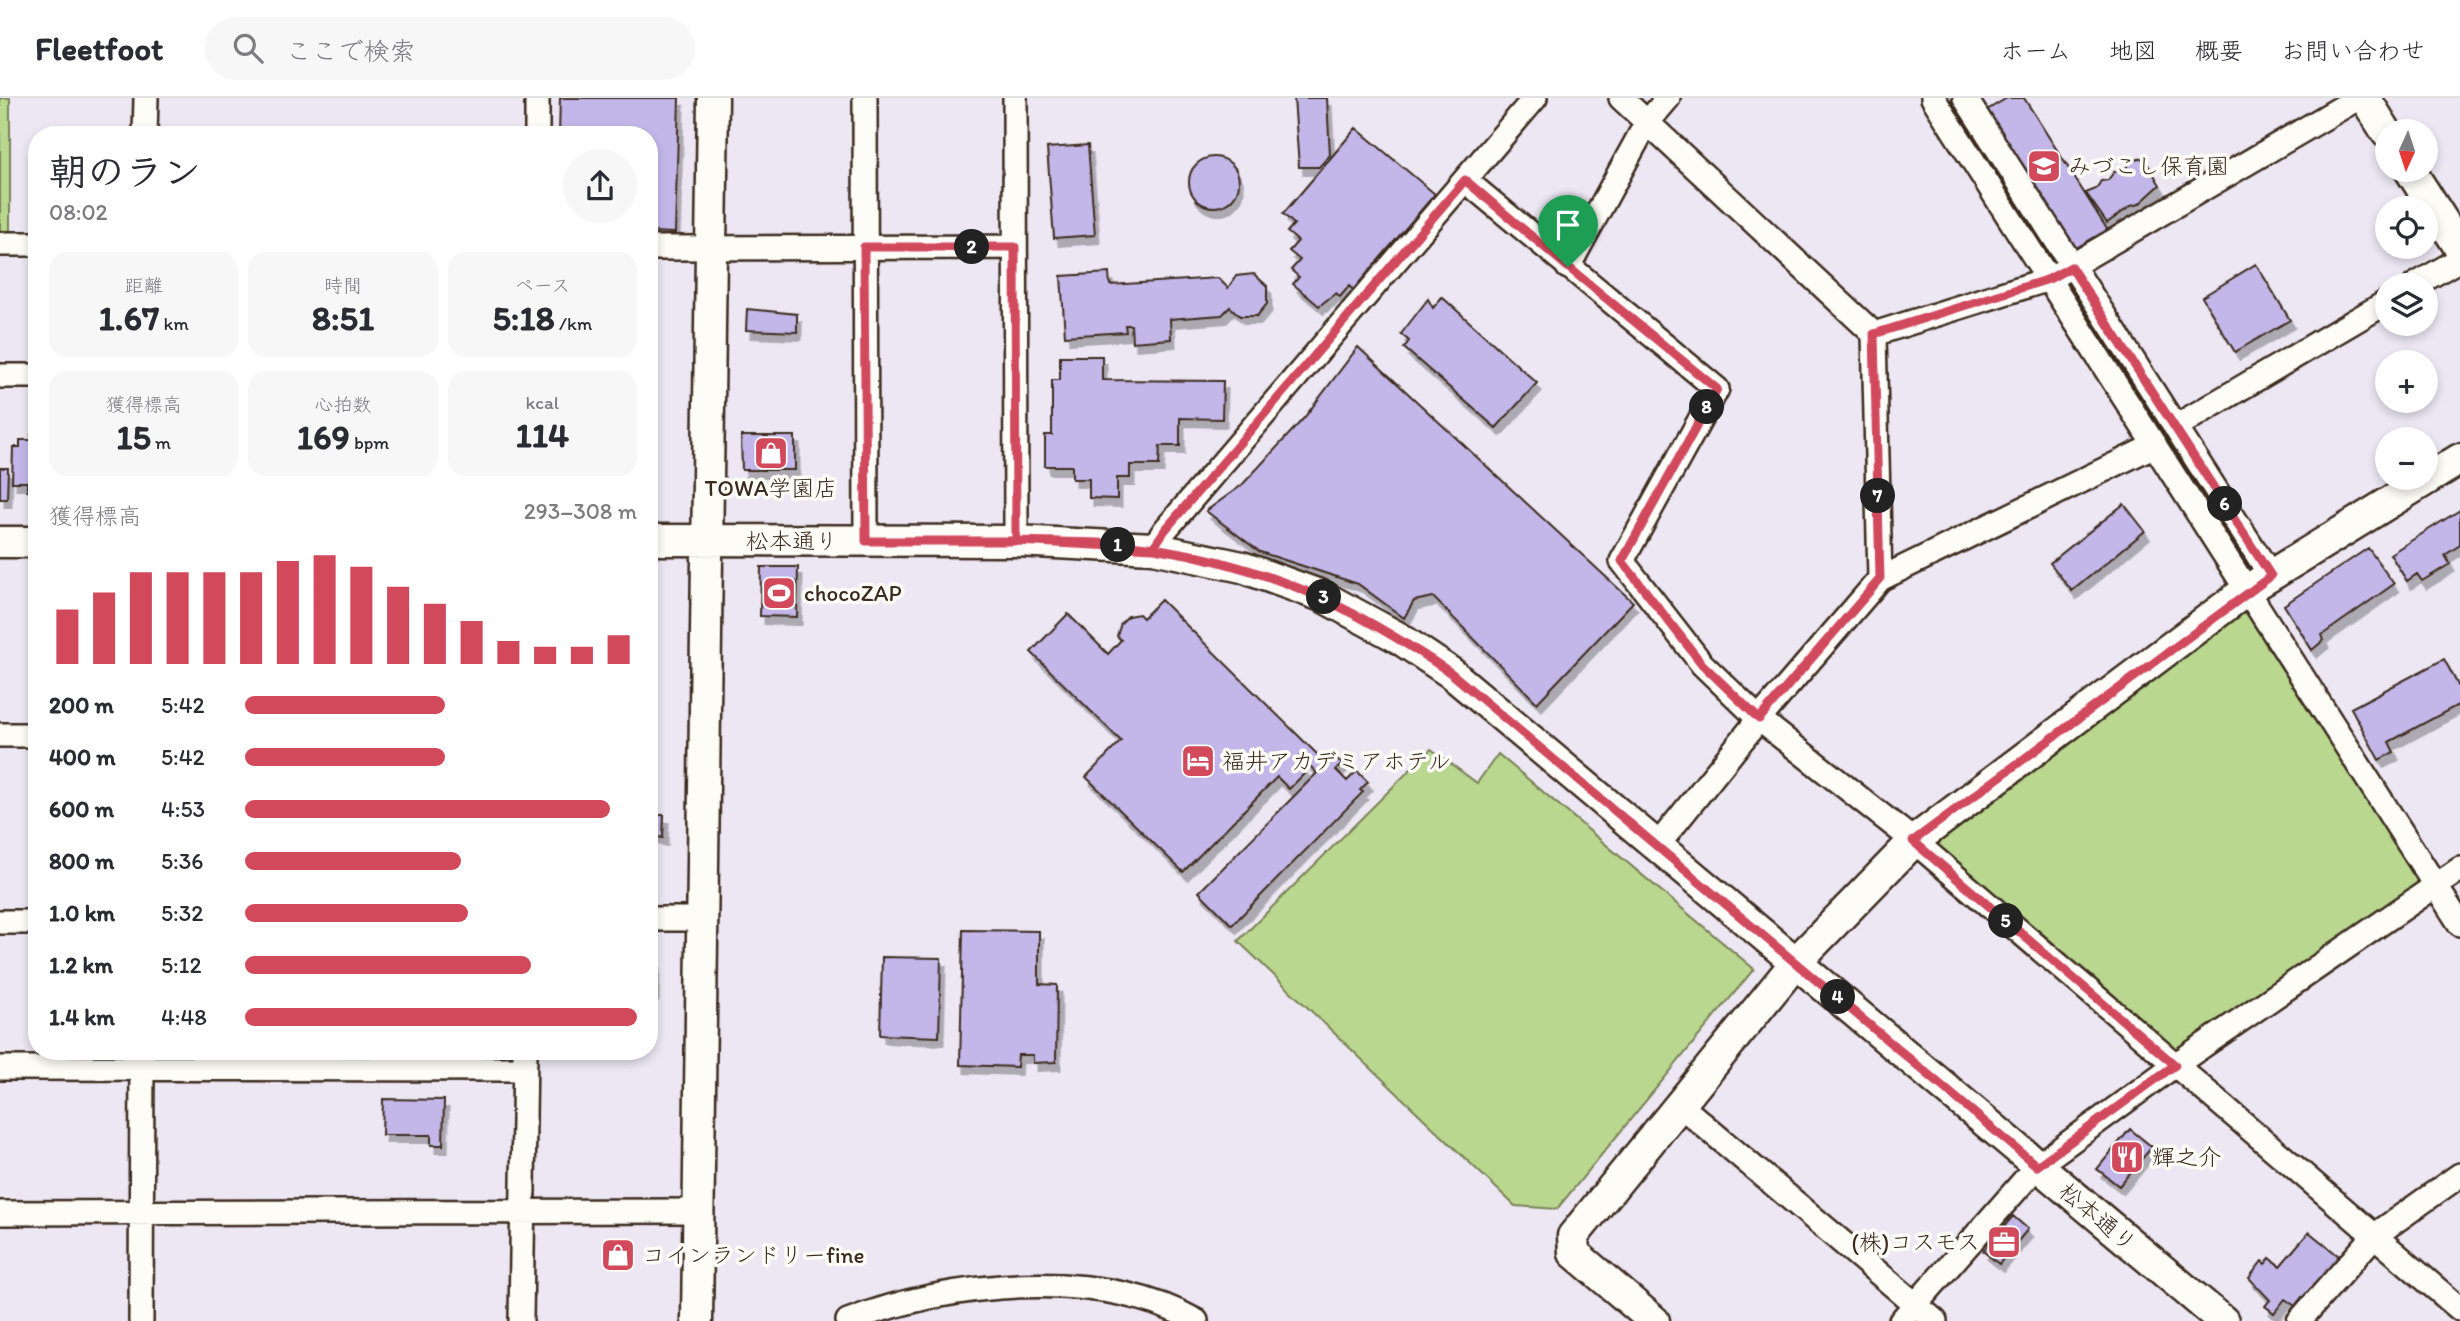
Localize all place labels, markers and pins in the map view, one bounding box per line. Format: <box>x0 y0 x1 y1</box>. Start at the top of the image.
school or university icon: みづこし保育園 <box>2025 147 2063 185</box>
place label: みづこし保育園 <box>2068 152 2229 180</box>
pin <box>1538 195 1598 267</box>
pin: 2 <box>954 230 990 264</box>
pin: 8 <box>1690 390 1724 424</box>
shop icon: TOWA学園店 <box>752 434 790 472</box>
place label: TOWA学園店 <box>705 474 837 502</box>
pin: 7 <box>1860 478 1896 514</box>
pin: 6 <box>2208 486 2242 522</box>
pin: 1 <box>1100 528 1136 562</box>
sports icon: chocoZAP <box>760 574 798 612</box>
place label: chocoZAP <box>804 579 902 607</box>
pin: 3 <box>1306 580 1342 614</box>
hotel icon: 福井アカデミアホテル <box>1179 742 1217 780</box>
place label: 福井アカデミアホテル <box>1222 747 1451 775</box>
pin: 5 <box>1988 904 2024 938</box>
pin: 4 <box>1820 979 1856 1014</box>
restaurant icon: 輝之介 <box>2108 1138 2146 1176</box>
place label: 輝之介 <box>2152 1143 2221 1171</box>
office icon: (株)コスモス <box>1985 1223 2023 1261</box>
place label: (株)コスモス <box>1851 1228 1980 1256</box>
shop icon: コインランドリーfine <box>599 1236 637 1274</box>
place label: コインランドリーfine <box>642 1241 865 1269</box>

